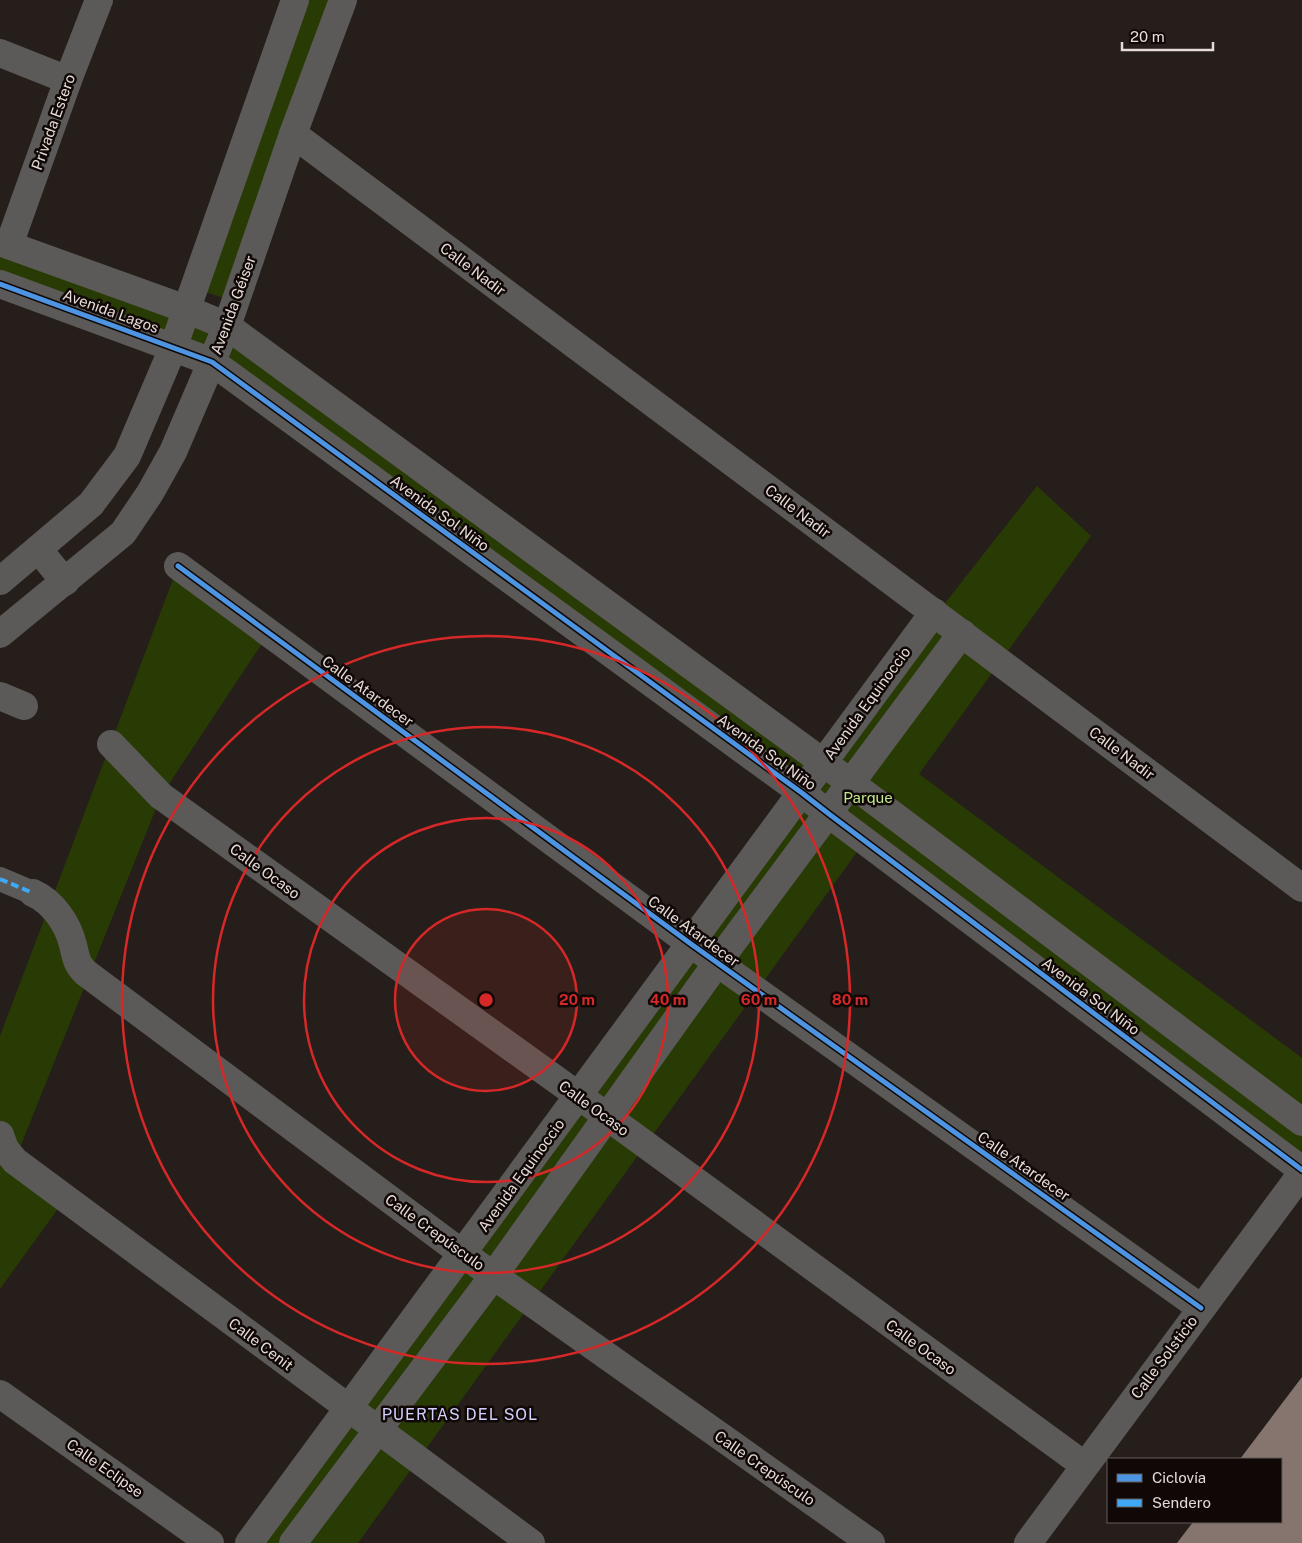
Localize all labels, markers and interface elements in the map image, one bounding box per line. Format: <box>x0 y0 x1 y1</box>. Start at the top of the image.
scale bar <box>1122 20 1213 52</box>
text: 20 m <box>1130 28 1165 45</box>
street label: Privada Estero <box>28 72 78 172</box>
street label: Calle Nadir <box>437 239 509 299</box>
street label: Avenida Géiser <box>207 253 259 357</box>
street label: Avenida Lagos <box>61 286 161 336</box>
street label: Avenida Sol Niño <box>387 471 493 555</box>
street label: Calle Nadir <box>762 481 834 541</box>
street label: Avenida Equinoccio <box>820 643 914 763</box>
street label: Calle Atardecer <box>319 652 417 730</box>
street label: Avenida Sol Niño <box>714 710 820 794</box>
street label: Calle Nadir <box>1086 723 1158 783</box>
park label: Parque <box>843 789 893 806</box>
street label: Calle Ocaso <box>227 840 303 902</box>
street label: Calle Atardecer <box>645 892 743 970</box>
street label: Avenida Sol Niño <box>1039 954 1143 1038</box>
centre of rings <box>477 991 495 1009</box>
text: 20 m <box>559 991 595 1008</box>
text: 40 m <box>650 991 686 1008</box>
text: 60 m <box>741 991 777 1008</box>
text: 80 m <box>832 991 868 1008</box>
street label: Calle Ocaso <box>556 1077 632 1139</box>
street label: Avenida Equinoccio <box>474 1115 568 1235</box>
street label: Calle Atardecer <box>975 1128 1073 1204</box>
street label: Calle Crepúsculo <box>382 1190 488 1274</box>
street label: Calle Solsticio <box>1127 1312 1201 1402</box>
street label: Calle Cenit <box>226 1314 297 1374</box>
street label: Calle Ocaso <box>883 1316 959 1378</box>
district label: PUERTAS DEL SOL <box>382 1405 538 1424</box>
street label: Calle Crepúsculo <box>712 1427 818 1509</box>
street label: Calle Eclipse <box>63 1435 147 1501</box>
legend <box>1107 1458 1282 1523</box>
text: Ciclovía <box>1152 1469 1206 1486</box>
text: Sendero <box>1152 1494 1211 1511</box>

